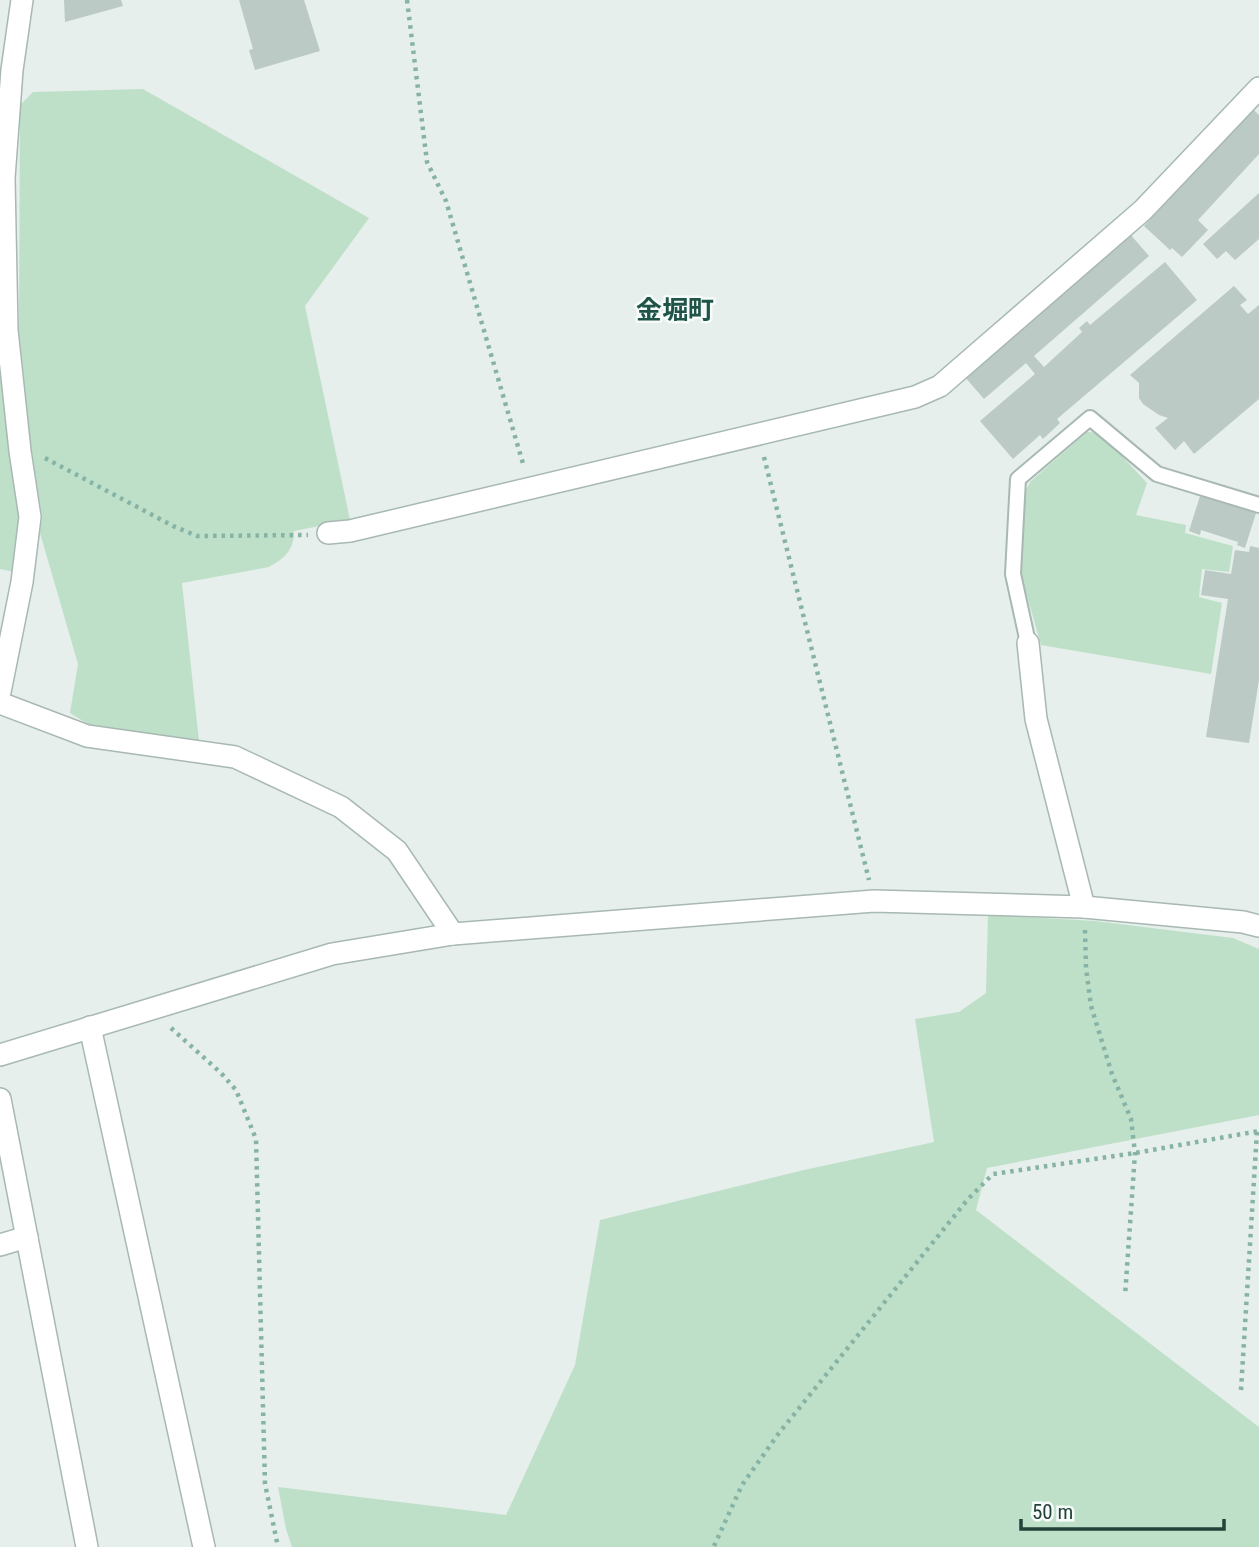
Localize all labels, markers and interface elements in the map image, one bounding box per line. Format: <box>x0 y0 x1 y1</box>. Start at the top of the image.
district label: 金堀町 <box>636 295 714 325</box>
scale bar <box>1021 1488 1224 1532</box>
text: 50 m <box>1032 1500 1073 1524</box>

